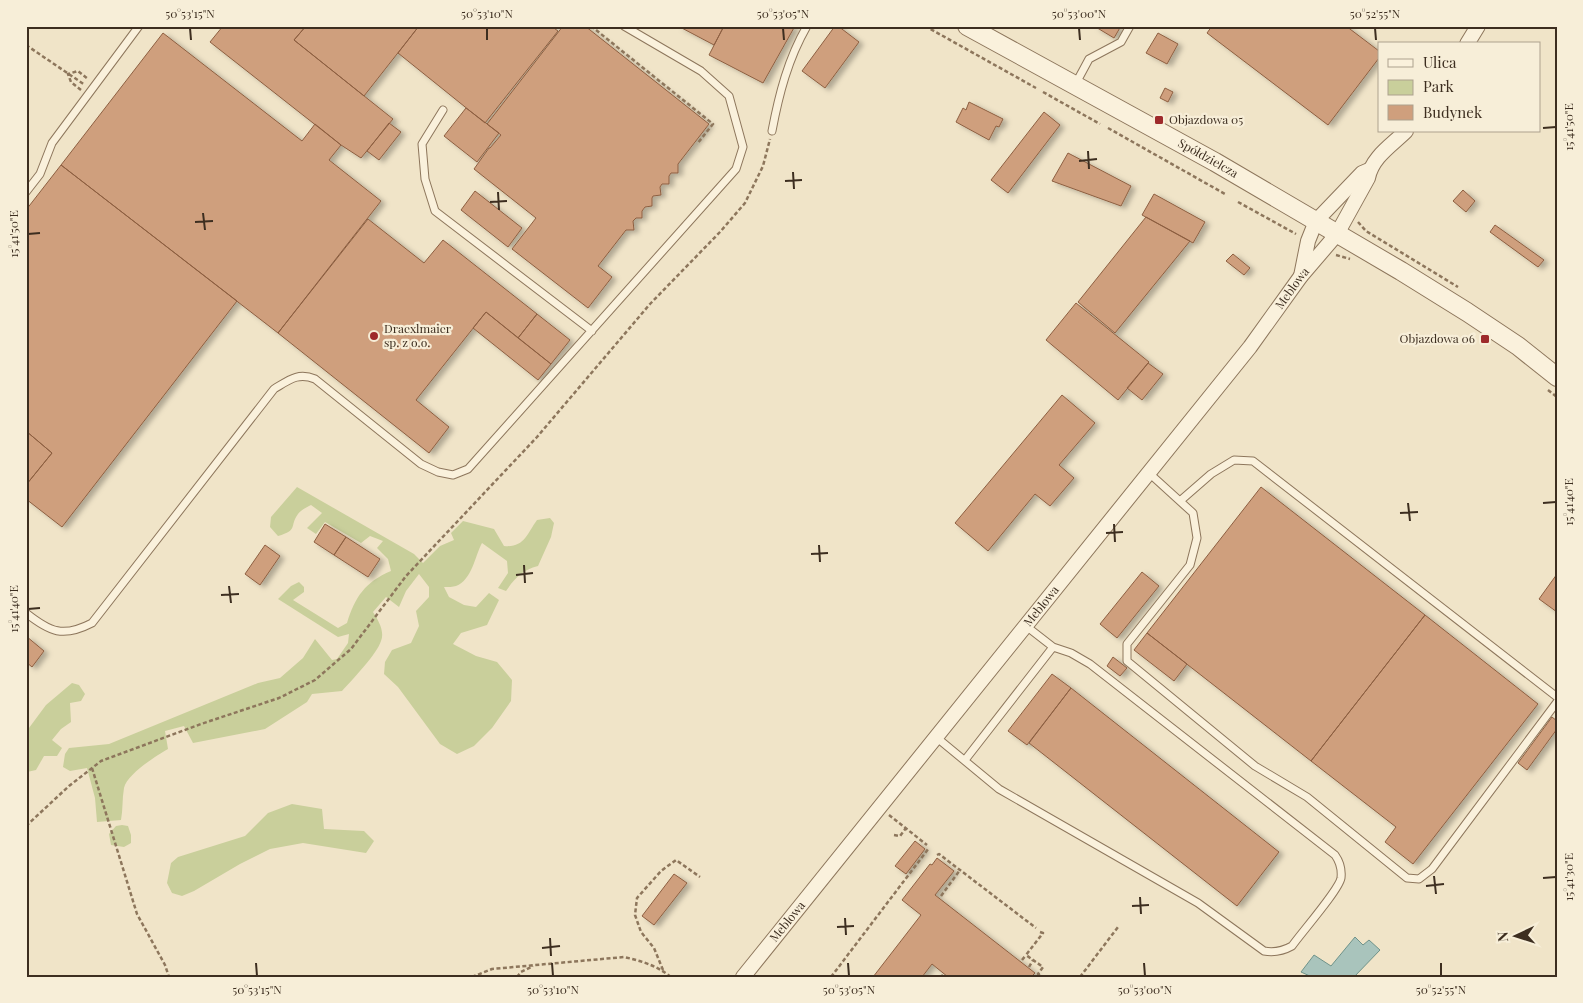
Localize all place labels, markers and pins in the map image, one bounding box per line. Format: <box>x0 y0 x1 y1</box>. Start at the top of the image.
place label: Objazdowa 05 <box>1169 111 1243 127</box>
marker: Objazdowa 05 <box>1153 114 1165 126</box>
place label: Draexlmaier sp. z o.o. <box>384 320 452 350</box>
marker: Draexlmaier sp. z o.o. <box>368 330 380 342</box>
place label: Objazdowa 06 <box>1400 330 1475 346</box>
marker: Objazdowa 06 <box>1479 333 1491 345</box>

